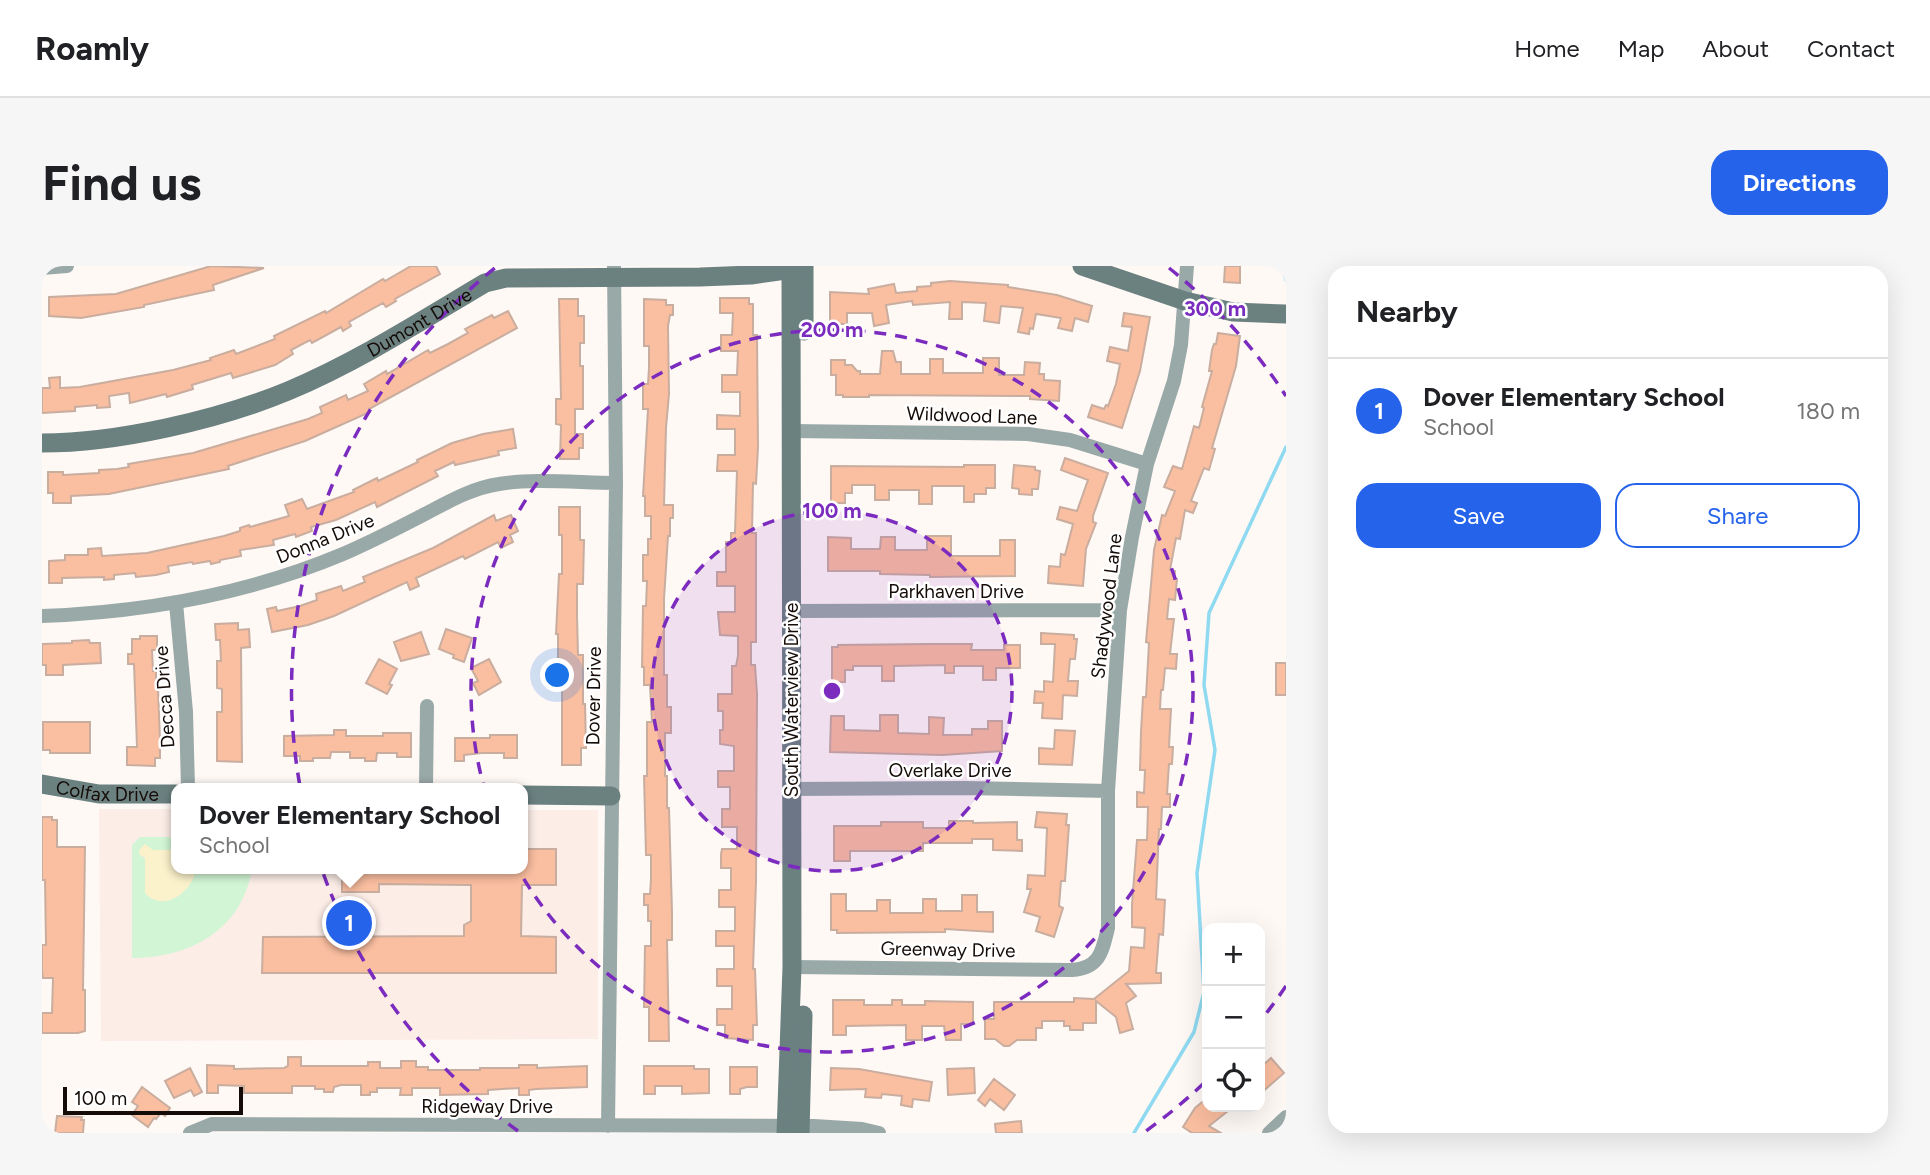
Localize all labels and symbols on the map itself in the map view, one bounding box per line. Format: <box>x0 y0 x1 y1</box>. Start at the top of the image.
street label: Dumont Drive <box>363 283 476 362</box>
text: 300 m <box>1184 296 1246 321</box>
text: 200 m <box>801 317 863 342</box>
street label: Wildwood Lane <box>906 402 1038 429</box>
text: 100 m <box>802 498 862 523</box>
street label: Donna Drive <box>273 508 378 569</box>
street label: Shadywood Lane <box>1086 532 1127 680</box>
street label: Parkhaven Drive <box>888 580 1024 603</box>
street label: South Waterview Drive <box>780 603 803 797</box>
street label: Decca Drive <box>149 645 180 749</box>
street label: Dover Drive <box>581 646 606 746</box>
your location <box>540 658 574 692</box>
centre of rings <box>820 679 844 703</box>
street label: Overlake Drive <box>888 759 1012 782</box>
street label: Colfax Drive <box>54 776 159 806</box>
pin: 1 <box>326 897 372 949</box>
street label: Greenway Drive <box>880 937 1016 962</box>
scale bar <box>63 1084 243 1116</box>
street label: Ridgeway Drive <box>421 1095 553 1118</box>

